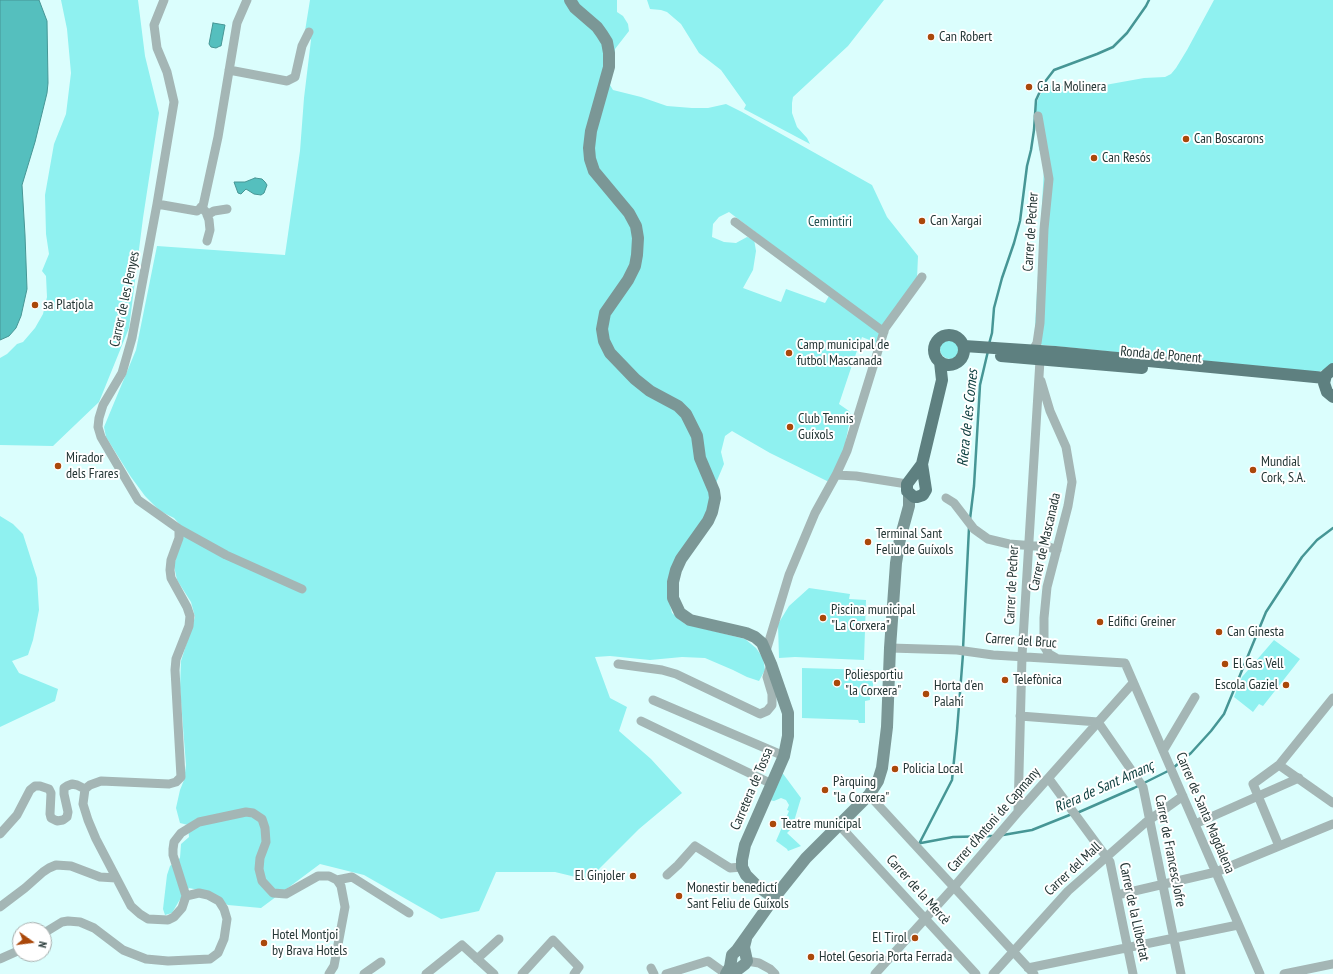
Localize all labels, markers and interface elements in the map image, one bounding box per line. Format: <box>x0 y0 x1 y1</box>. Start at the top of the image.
place label: Can Robert <box>939 29 992 45</box>
marker: Can Robert <box>926 32 936 42</box>
place label: Ca la Molinera <box>1037 79 1106 95</box>
marker: Ca la Molinera <box>1024 82 1034 92</box>
place label: Can Boscarons <box>1194 131 1264 147</box>
marker: Can Boscarons <box>1181 134 1191 144</box>
place label: Can Resós <box>1102 150 1150 166</box>
marker: Can Resós <box>1089 153 1099 163</box>
street label: Carrer de Pecher <box>1020 192 1042 272</box>
place label: Can Xargai <box>930 213 982 229</box>
park label: Cemintiri <box>808 214 852 230</box>
marker: Can Xargai <box>917 216 927 226</box>
street label: Carrer de les Penyes <box>107 250 143 348</box>
place label: sa Platjola <box>43 297 93 313</box>
marker: sa Platjola <box>30 300 40 310</box>
place label: Camp municipal de futbol Mascanada <box>797 337 889 370</box>
street label: Ronda de Ponent <box>1120 343 1202 367</box>
marker: Camp municipal de futbol Mascanada <box>784 348 794 358</box>
water label: Riera de les Comes <box>954 368 982 468</box>
place label: Club Tennis Guíxols <box>798 411 853 444</box>
marker: Club Tennis Guíxols <box>785 422 795 432</box>
place label: Mirador dels Frares <box>66 450 118 482</box>
place label: Mundial Cork, S.A. <box>1261 454 1306 486</box>
marker: Mirador dels Frares <box>53 461 63 471</box>
marker: Mundial Cork, S.A. <box>1248 465 1258 475</box>
street label: Carrer de Mascanada <box>1026 491 1064 593</box>
place label: Terminal Sant Feliu de Guíxols <box>876 526 953 558</box>
marker: Terminal Sant Feliu de Guíxols <box>863 537 873 547</box>
street label: Carrer de Pecher <box>1002 545 1022 625</box>
place label: Piscina municipal "La Corxera" <box>831 602 915 634</box>
marker: Piscina municipal "La Corxera" <box>818 613 828 623</box>
place label: Edifici Greiner <box>1108 614 1176 630</box>
marker: Edifici Greiner <box>1095 617 1105 627</box>
place label: Can Ginesta <box>1227 624 1284 640</box>
marker: Can Ginesta <box>1214 627 1224 637</box>
street label: Carrer del Bruc <box>985 630 1057 652</box>
place label: El Gas Vell <box>1233 656 1284 672</box>
marker: El Gas Vell <box>1220 659 1230 669</box>
place label: Poliesportiu "la Corxera" <box>845 667 903 700</box>
place label: Telefònica <box>1013 672 1062 688</box>
marker: Telefònica <box>1000 675 1010 685</box>
place label: Escola Gaziel <box>1215 677 1278 693</box>
marker: Poliesportiu "la Corxera" <box>832 678 842 688</box>
place label: Horta d'en Palahí <box>934 678 984 710</box>
marker: Escola Gaziel <box>1281 680 1291 690</box>
marker: Horta d'en Palahí <box>921 689 931 699</box>
street label: Carretera de Tossa <box>727 745 777 833</box>
street label: Carrer de Santa Magdalena <box>1172 750 1238 876</box>
water label: Riera de Sant Amanç <box>1052 757 1156 817</box>
place label: Policia Local <box>903 761 963 777</box>
marker: Policia Local <box>890 764 900 774</box>
street label: Carrer d'Antoni de Capmany <box>944 764 1044 876</box>
place label: Pàrquing "la Corxera" <box>833 774 889 806</box>
marker: Pàrquing "la Corxera" <box>820 785 830 795</box>
street label: Carrer de Francesc Jofre <box>1151 793 1189 909</box>
place label: Teatre municipal <box>781 816 861 832</box>
marker: Teatre municipal <box>768 819 778 829</box>
street label: Carrer del Mall <box>1041 839 1105 899</box>
street label: Carrer de la Mercè <box>882 852 954 928</box>
street label: Carrer de la Llibertat <box>1115 861 1153 963</box>
place label: El Ginjoler <box>575 868 625 884</box>
marker: El Ginjoler <box>628 871 638 881</box>
place label: Monestir benedictí Sant Feliu de Guíxols <box>687 880 789 912</box>
marker: Monestir benedictí Sant Feliu de Guíxols <box>674 891 684 901</box>
north arrow <box>12 922 52 962</box>
place label: Hotel Montjoi by Brava Hotels <box>272 927 347 960</box>
place label: El Tirol <box>872 930 907 946</box>
marker: El Tirol <box>910 933 920 943</box>
marker: Hotel Montjoi by Brava Hotels <box>259 938 269 948</box>
text: N <box>35 940 50 949</box>
place label: Hotel Gesoria Porta Ferrada <box>819 949 952 965</box>
marker: Hotel Gesoria Porta Ferrada <box>806 952 816 962</box>

